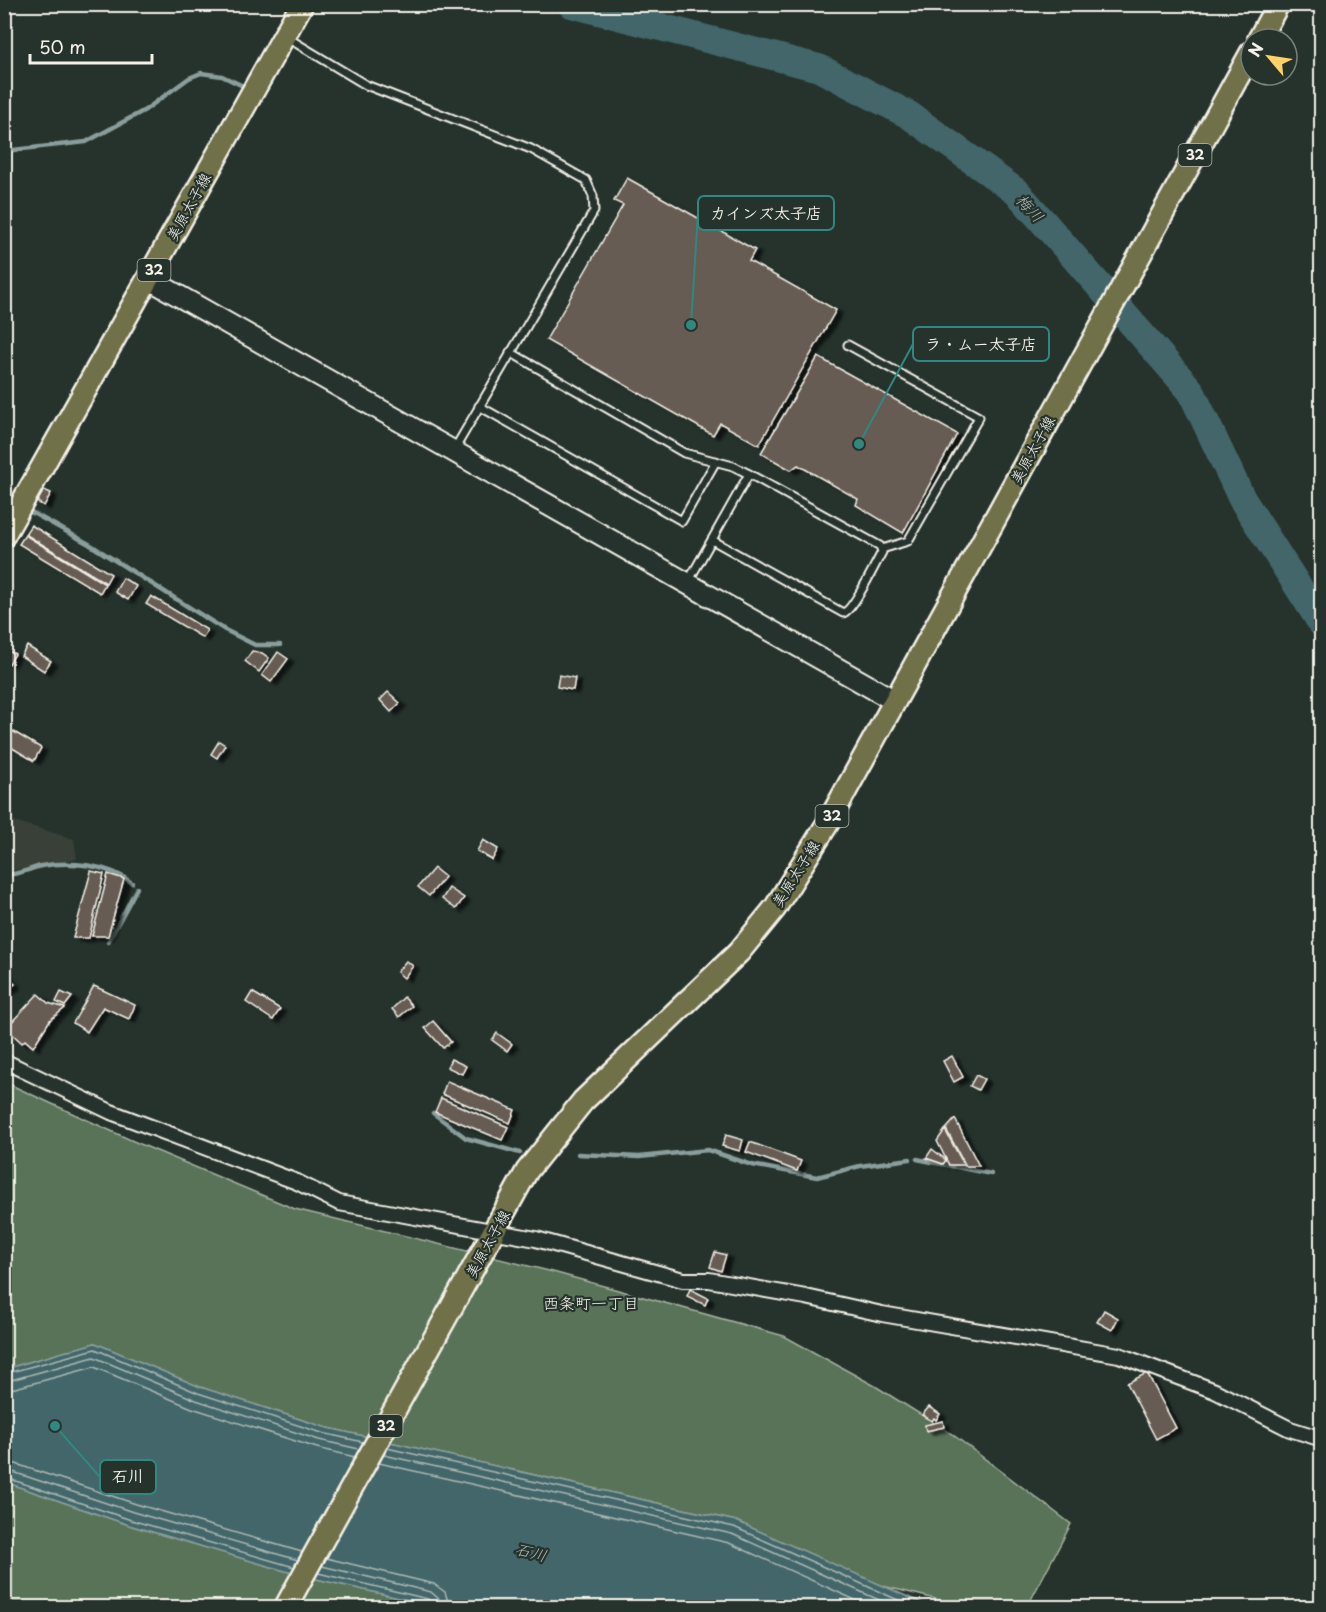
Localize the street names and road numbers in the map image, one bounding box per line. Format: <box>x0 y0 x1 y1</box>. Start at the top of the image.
road number: 32 <box>1178 144 1212 166</box>
street label: 美原太子線 <box>159 168 216 245</box>
road number: 32 <box>138 259 170 281</box>
street label: 美原太子線 <box>1003 411 1060 488</box>
road number: 32 <box>816 805 848 827</box>
street label: 美原太子線 <box>765 835 824 911</box>
street label: 美原太子線 <box>458 1205 515 1282</box>
road number: 32 <box>370 1415 402 1437</box>

